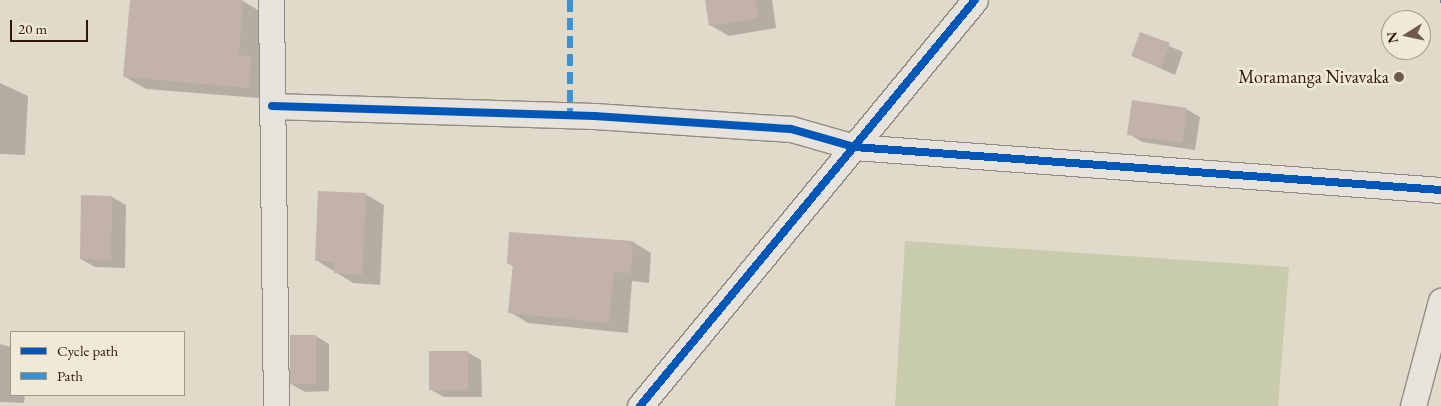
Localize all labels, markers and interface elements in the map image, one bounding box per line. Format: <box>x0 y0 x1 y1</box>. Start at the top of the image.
scale bar <box>12 10 90 42</box>
north arrow <box>1381 10 1431 60</box>
text: 20 m <box>18 19 47 38</box>
text: N <box>1382 30 1402 45</box>
place label: Moramanga Nivavaka <box>1238 66 1389 88</box>
marker: Moramanga Nivavaka <box>1393 71 1405 83</box>
legend <box>10 331 185 396</box>
text: Cycle path <box>57 341 118 360</box>
text: Path <box>57 366 83 385</box>

